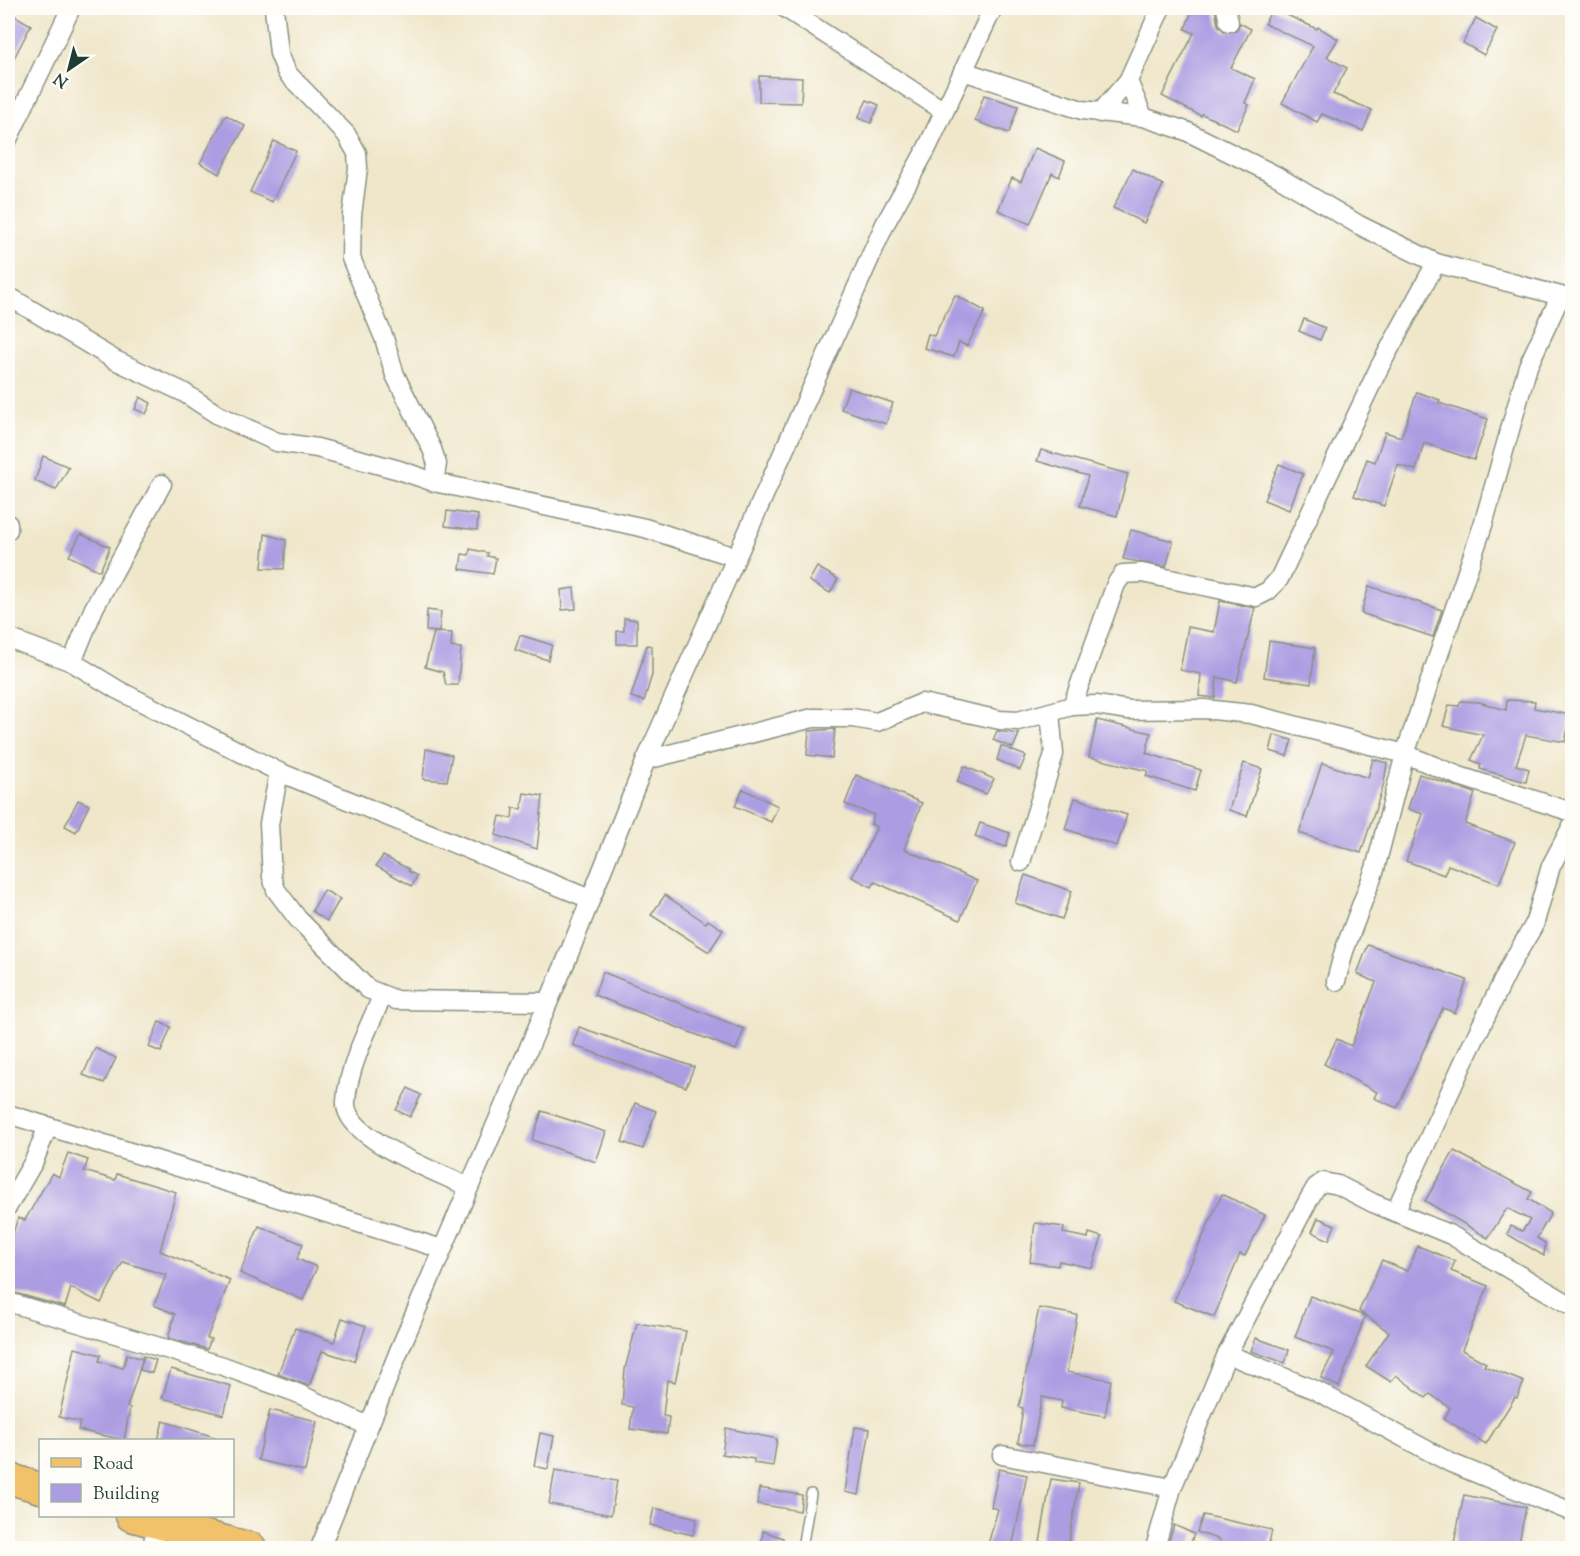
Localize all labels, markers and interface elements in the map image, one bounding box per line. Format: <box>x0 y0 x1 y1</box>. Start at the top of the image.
north arrow <box>39 39 99 99</box>
text: N <box>50 66 74 92</box>
legend <box>39 1439 234 1517</box>
text: Road <box>93 1452 133 1478</box>
text: Building <box>93 1482 159 1508</box>

